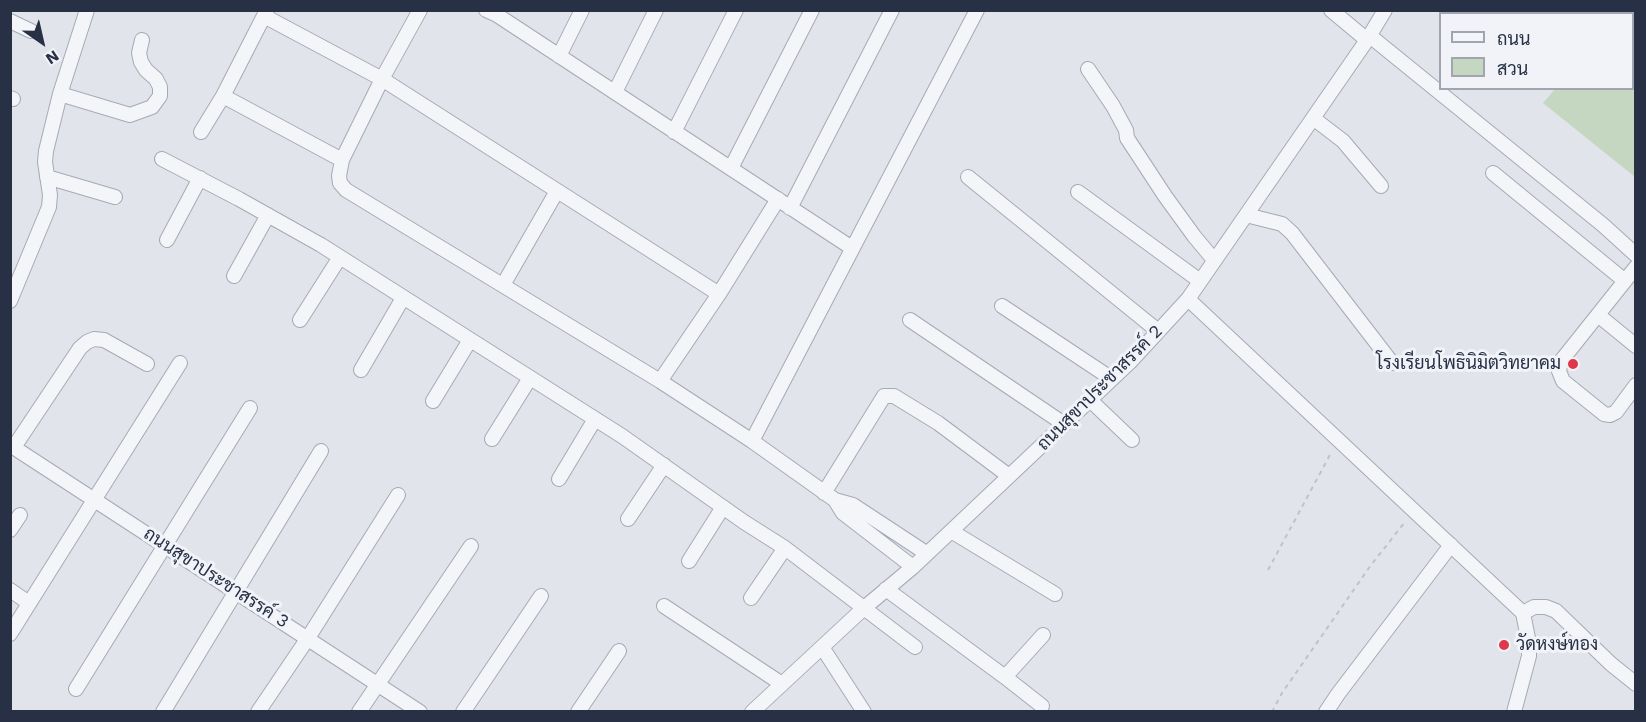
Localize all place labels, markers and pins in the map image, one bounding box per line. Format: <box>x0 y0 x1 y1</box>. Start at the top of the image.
place label: โรงเรียนโพธินิมิตวิทยาคม <box>1376 353 1561 375</box>
marker: โรงเรียนโพธินิมิตวิทยาคม <box>1566 357 1580 371</box>
place label: วัดหงษ์ทอง <box>1516 634 1598 656</box>
marker: วัดหงษ์ทอง <box>1497 638 1511 652</box>

